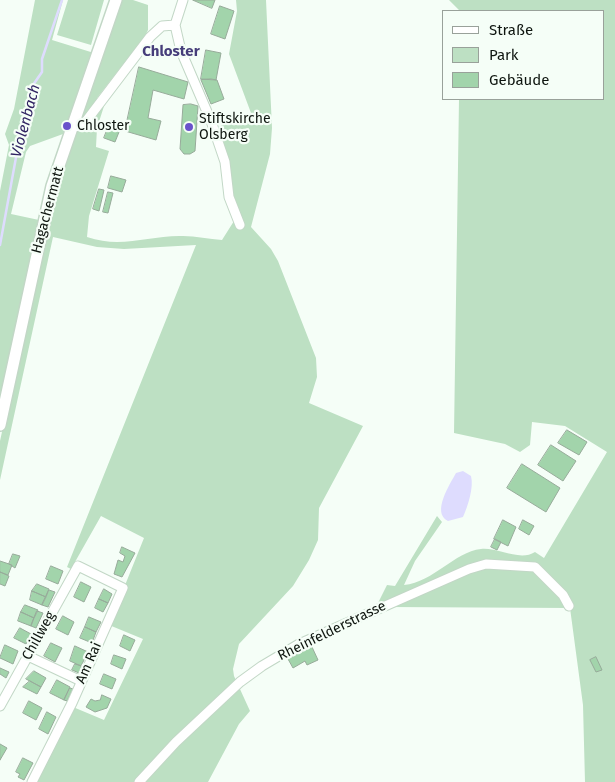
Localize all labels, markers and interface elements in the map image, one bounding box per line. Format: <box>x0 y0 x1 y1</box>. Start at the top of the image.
legend <box>442 10 605 100</box>
text: Straße <box>489 21 533 39</box>
district label: Chloster <box>142 43 200 61</box>
text: Park <box>489 46 519 64</box>
text: Gebäude <box>489 71 549 89</box>
water label: Violenbach <box>8 83 44 159</box>
place label: Stiftskirche Olsberg <box>199 111 271 144</box>
place label: Chloster <box>77 118 130 134</box>
marker: Chloster <box>61 120 73 132</box>
marker: Stiftskirche Olsberg <box>183 121 195 133</box>
street label: Hagachermatt <box>28 165 68 255</box>
street label: Rheinfelderstrasse <box>275 597 389 665</box>
street label: Chillweg <box>19 609 59 663</box>
street label: Am Rai <box>72 640 106 686</box>

